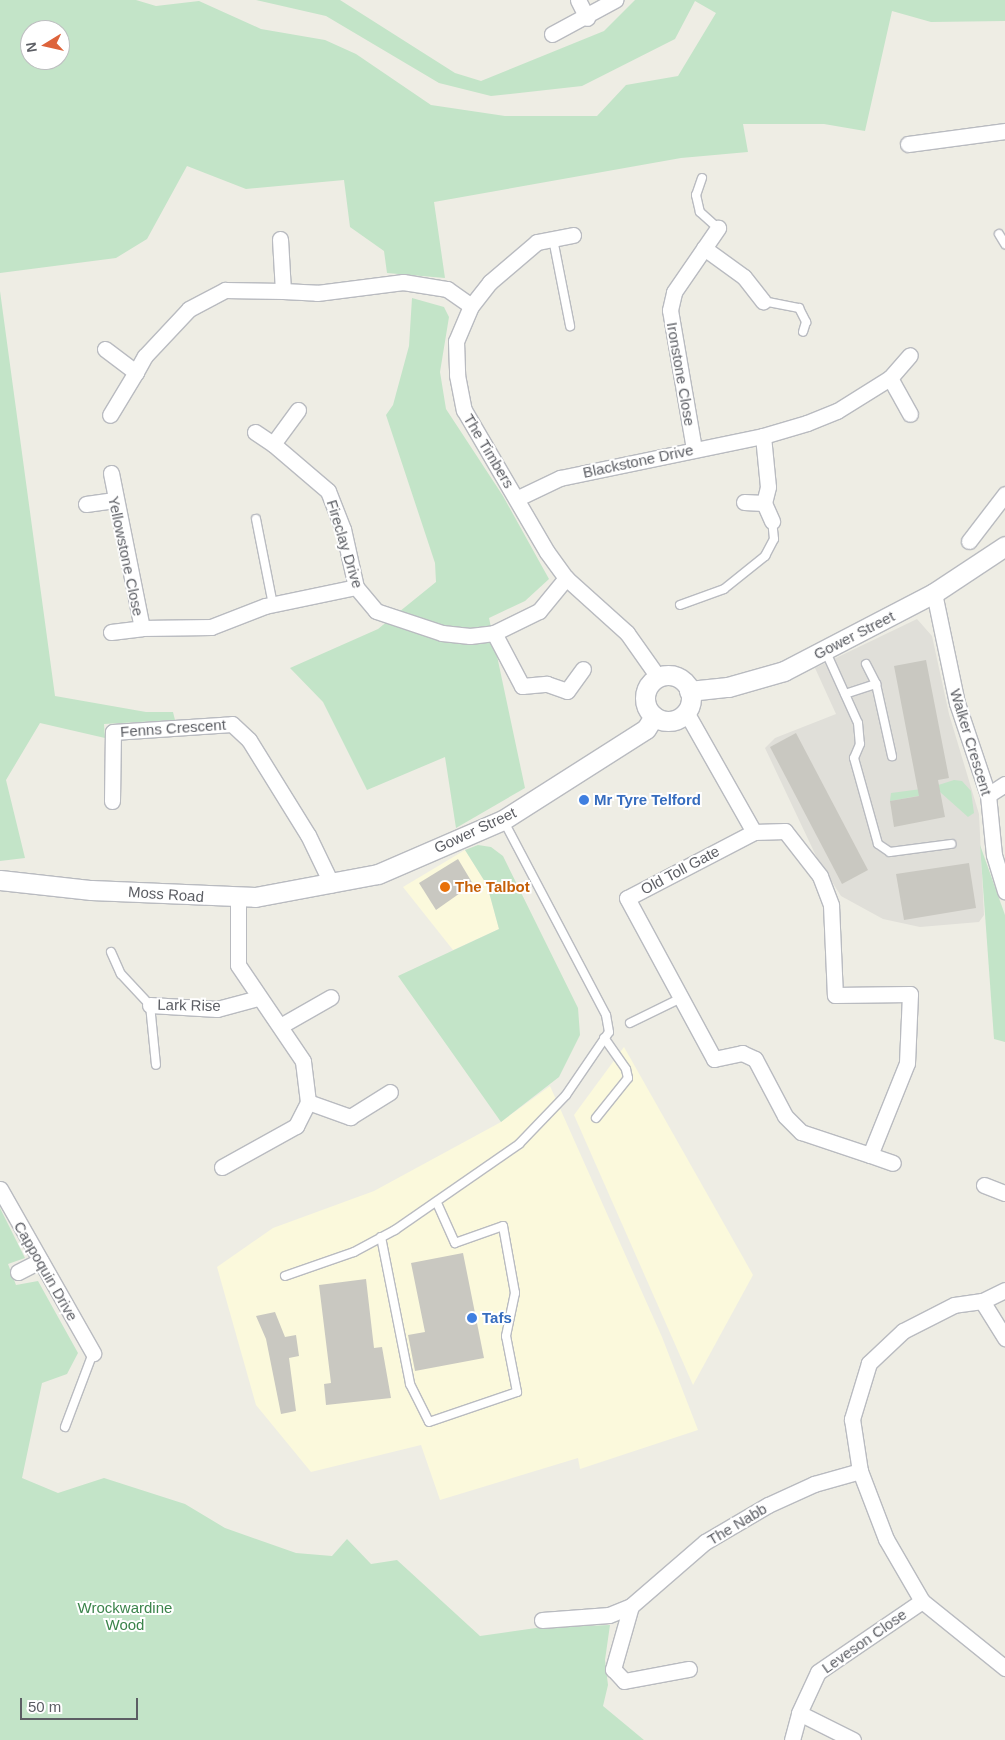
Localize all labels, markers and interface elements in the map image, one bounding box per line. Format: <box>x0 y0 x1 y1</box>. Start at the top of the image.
north arrow <box>20 20 70 70</box>
text: N <box>22 41 40 53</box>
street label: Ironstone Close <box>663 321 699 427</box>
street label: The Timbers <box>460 411 518 491</box>
street label: Blackstone Drive <box>581 440 695 482</box>
street label: Yellowstone Close <box>105 494 147 618</box>
street label: Fireclay Drive <box>323 498 367 590</box>
street label: Gower Street <box>811 607 897 663</box>
street label: Walker Crescent <box>946 687 996 797</box>
street label: Fenns Crescent <box>120 715 226 741</box>
place label: Mr Tyre Telford <box>594 791 701 809</box>
marker: Mr Tyre Telford <box>578 794 590 806</box>
street label: Gower Street <box>431 803 519 857</box>
street label: Old Toll Gate <box>637 842 723 898</box>
place label: The Talbot <box>455 878 530 896</box>
marker: The Talbot <box>439 881 451 893</box>
street label: Moss Road <box>128 882 204 906</box>
street label: Lark Rise <box>157 995 221 1015</box>
street label: Cappoquin Drive <box>10 1218 82 1324</box>
place label: Tafs <box>482 1309 512 1327</box>
marker: Tafs <box>466 1312 478 1324</box>
street label: The Nabb <box>704 1499 770 1549</box>
park label: Wrockwardine Wood <box>78 1598 172 1633</box>
street label: Leveson Close <box>818 1605 910 1677</box>
scale bar <box>22 1688 140 1720</box>
text: 50 m <box>28 1698 61 1715</box>

